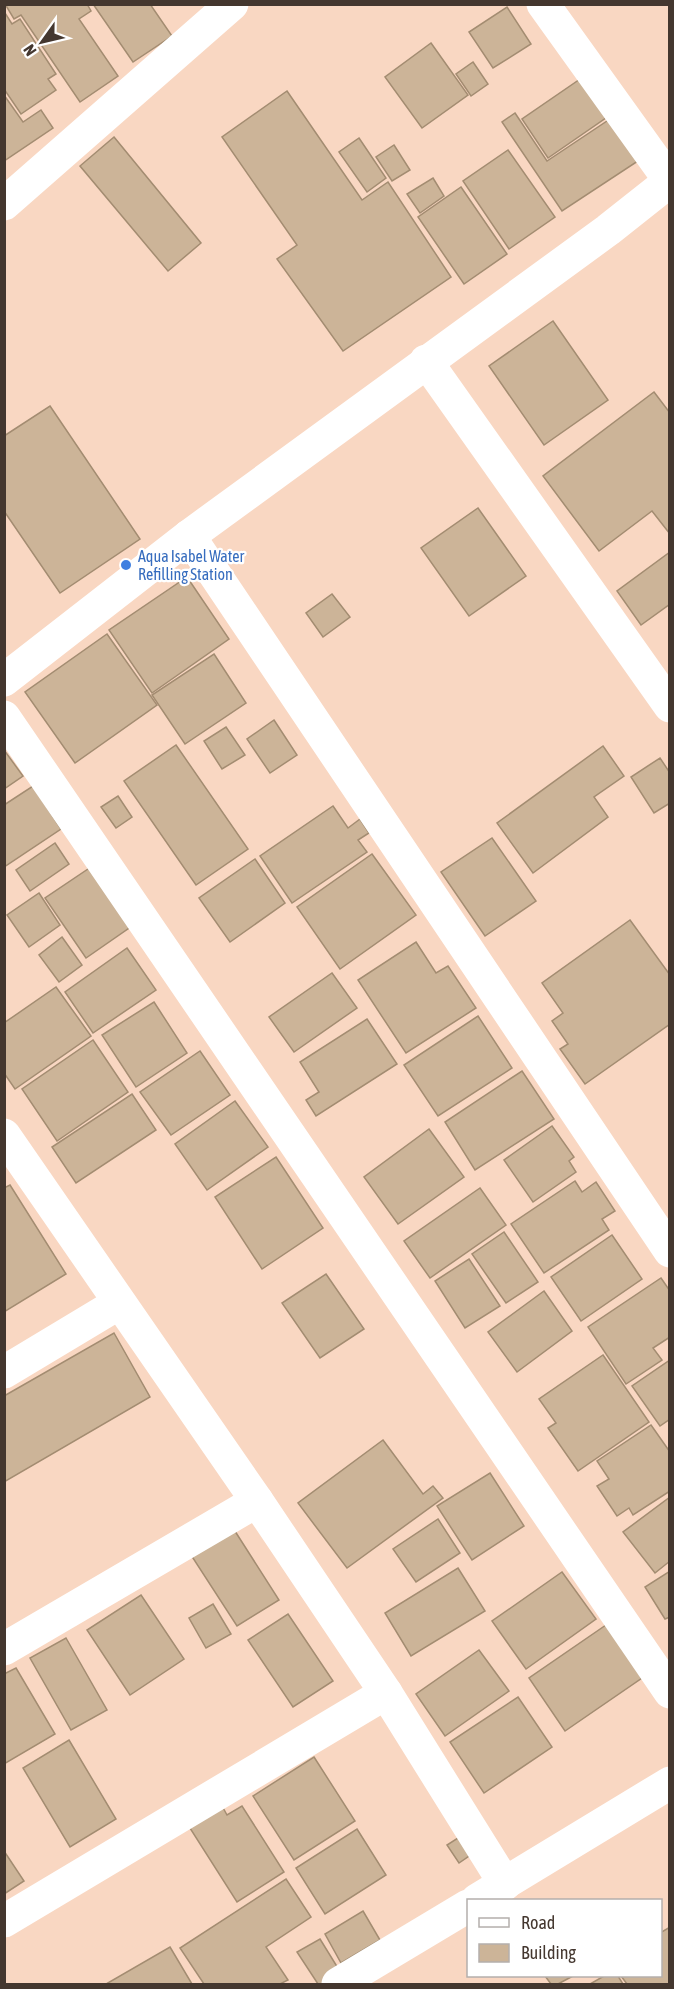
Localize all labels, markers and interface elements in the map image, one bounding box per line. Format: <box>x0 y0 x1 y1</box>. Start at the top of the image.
north arrow <box>12 12 72 72</box>
text: N <box>19 41 40 59</box>
place label: Aqua Isabel Water Refilling Station <box>138 547 245 584</box>
marker: Aqua Isabel Water Refilling Station <box>119 558 133 572</box>
legend <box>467 1899 662 1977</box>
text: Road <box>521 1912 555 1933</box>
text: Building <box>521 1942 576 1963</box>

